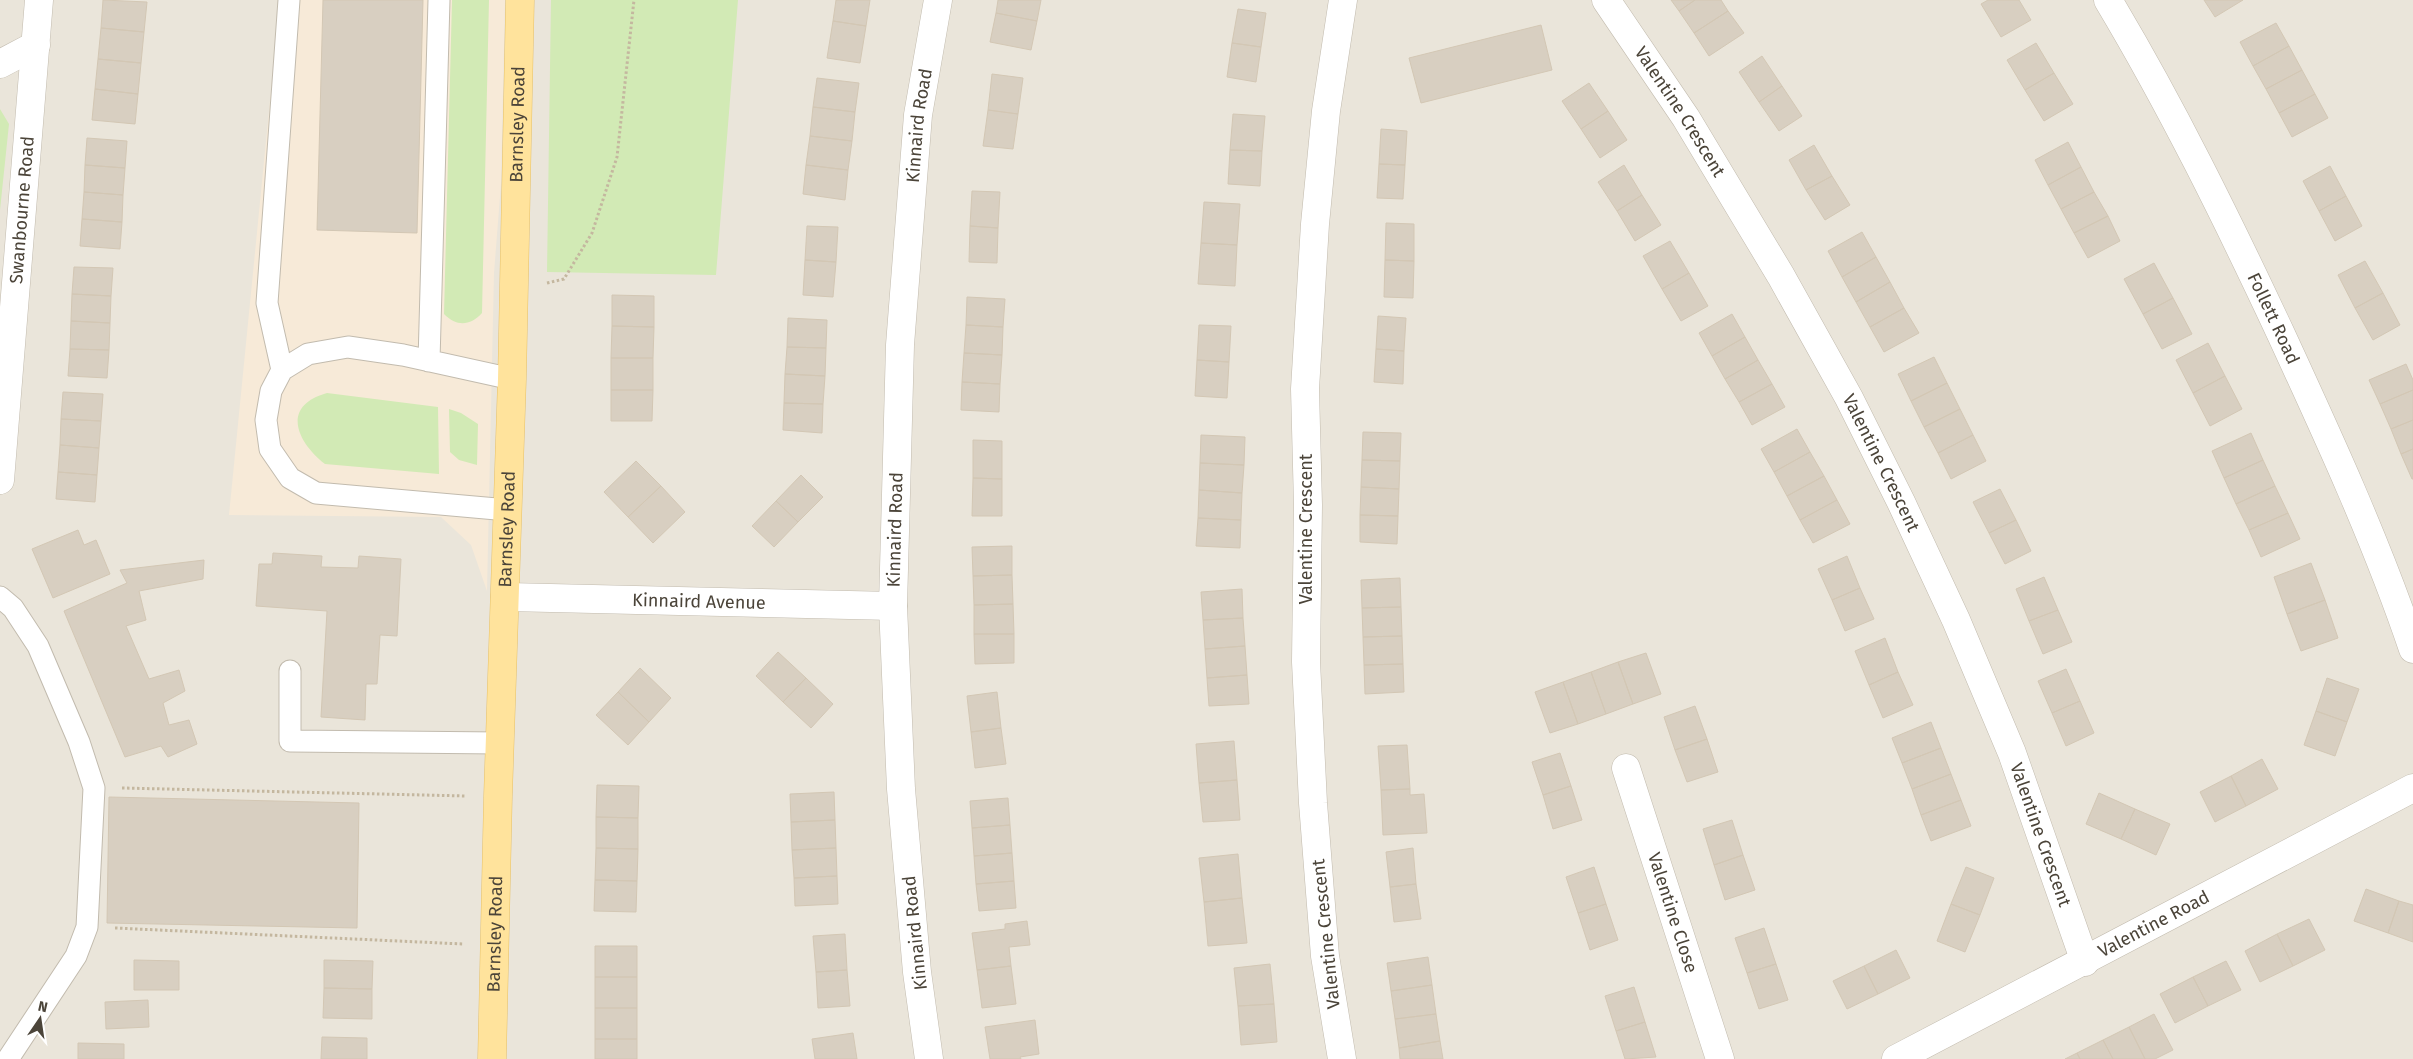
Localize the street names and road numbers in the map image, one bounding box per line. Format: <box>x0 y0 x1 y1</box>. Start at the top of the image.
street label: Valentine Crescent <box>1630 42 1730 181</box>
street label: Barnsley Road <box>505 66 530 183</box>
street label: Kinnaird Road <box>902 67 937 184</box>
street label: Swanbourne Road <box>5 135 39 285</box>
street label: Follett Road <box>2243 269 2304 368</box>
street label: Valentine Crescent <box>1838 390 1925 536</box>
street label: Valentine Crescent <box>1295 453 1317 604</box>
street label: Barnsley Road <box>494 470 520 588</box>
street label: Kinnaird Road <box>883 472 908 588</box>
street label: Kinnaird Avenue <box>632 589 766 614</box>
street label: Valentine Crescent <box>2005 760 2076 910</box>
street label: Valentine Close <box>1643 850 1702 976</box>
street label: Valentine Crescent <box>1307 857 1345 1010</box>
street label: Barnsley Road <box>483 875 507 993</box>
street label: Kinnaird Road <box>898 875 932 991</box>
street label: Valentine Road <box>2094 886 2213 962</box>

